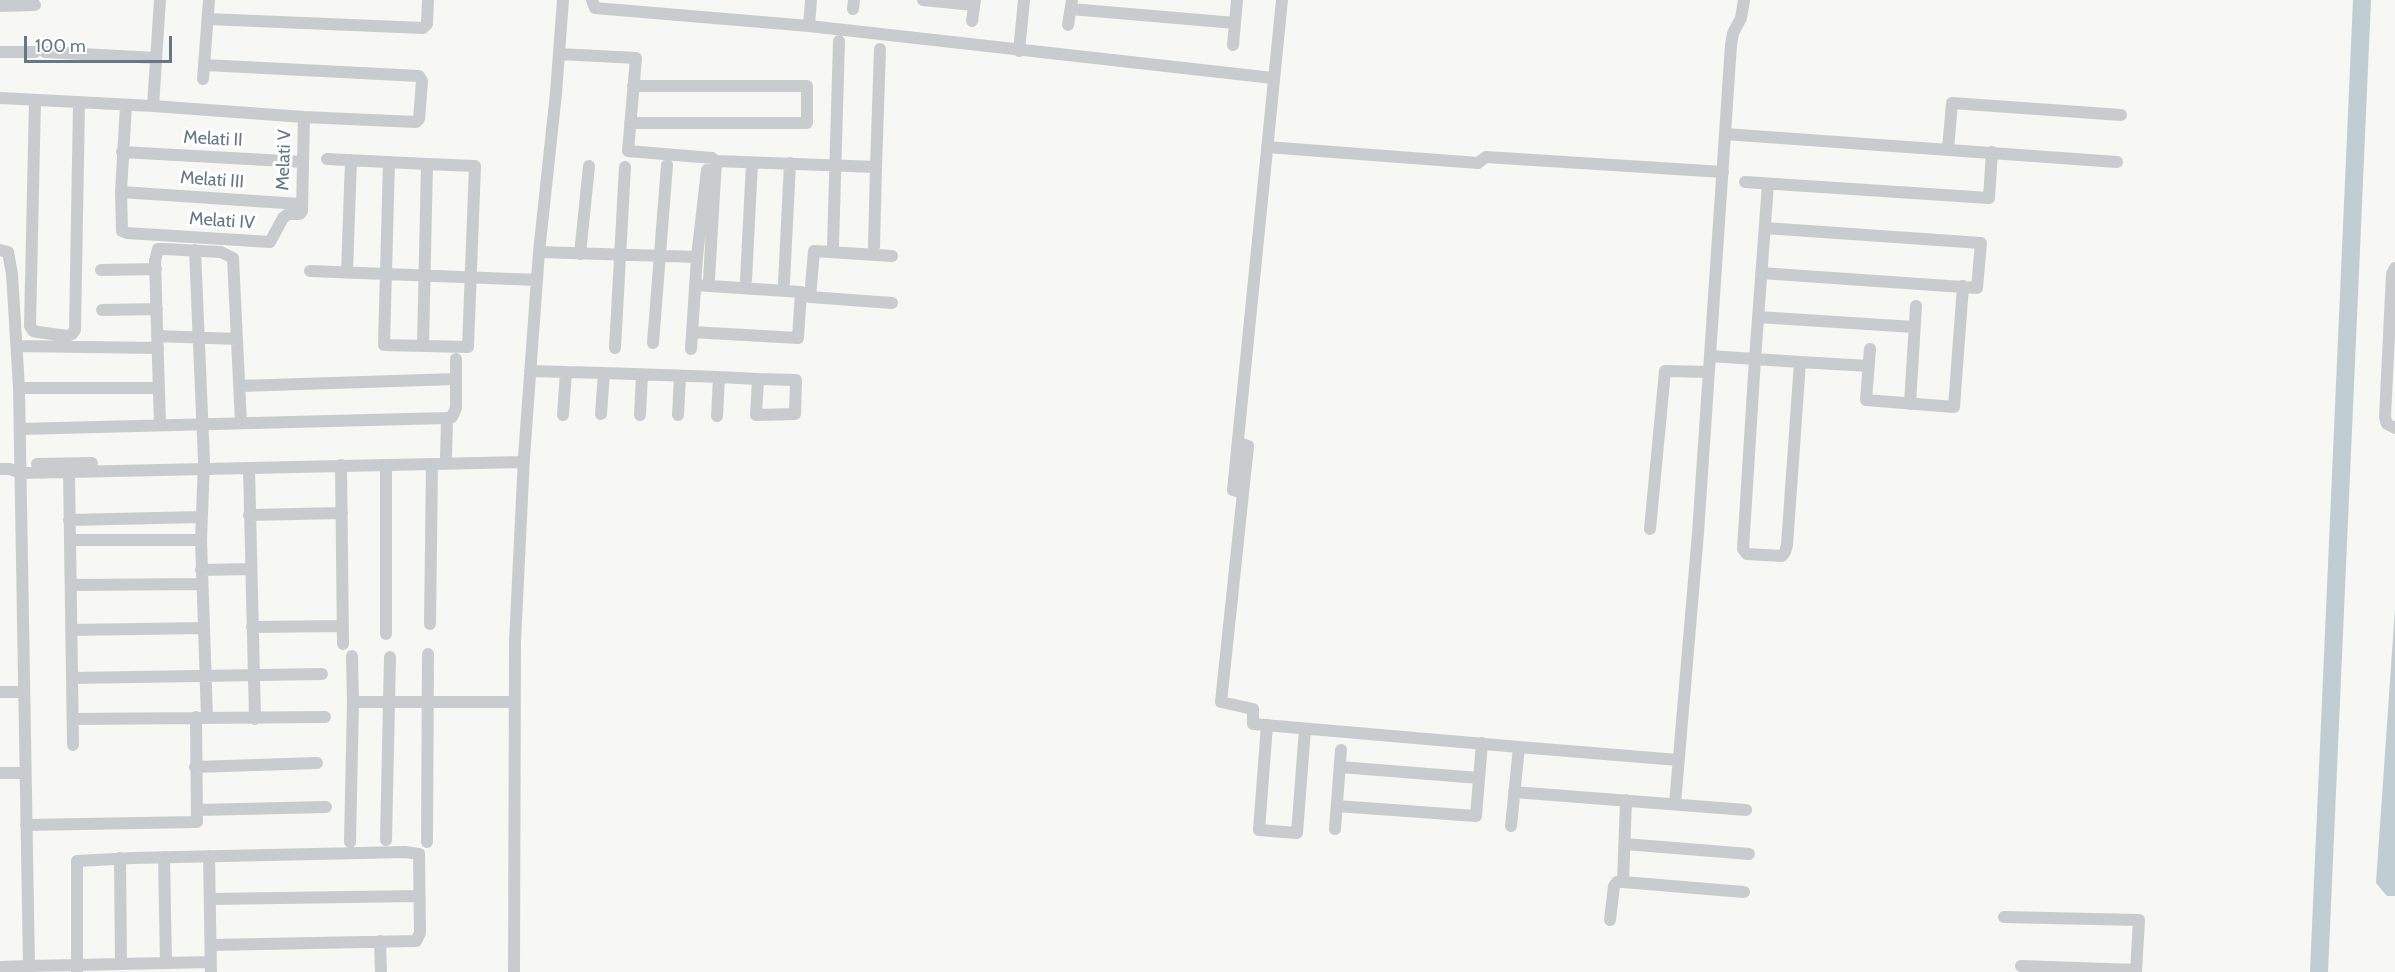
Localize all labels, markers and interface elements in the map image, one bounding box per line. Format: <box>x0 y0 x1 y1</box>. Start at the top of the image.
scale bar <box>27 24 176 62</box>
text: 100 m <box>35 35 86 57</box>
street label: Melati II <box>183 127 243 151</box>
street label: Melati V <box>272 129 296 191</box>
street label: Melati III <box>179 167 245 193</box>
street label: Melati IV <box>188 208 256 234</box>

